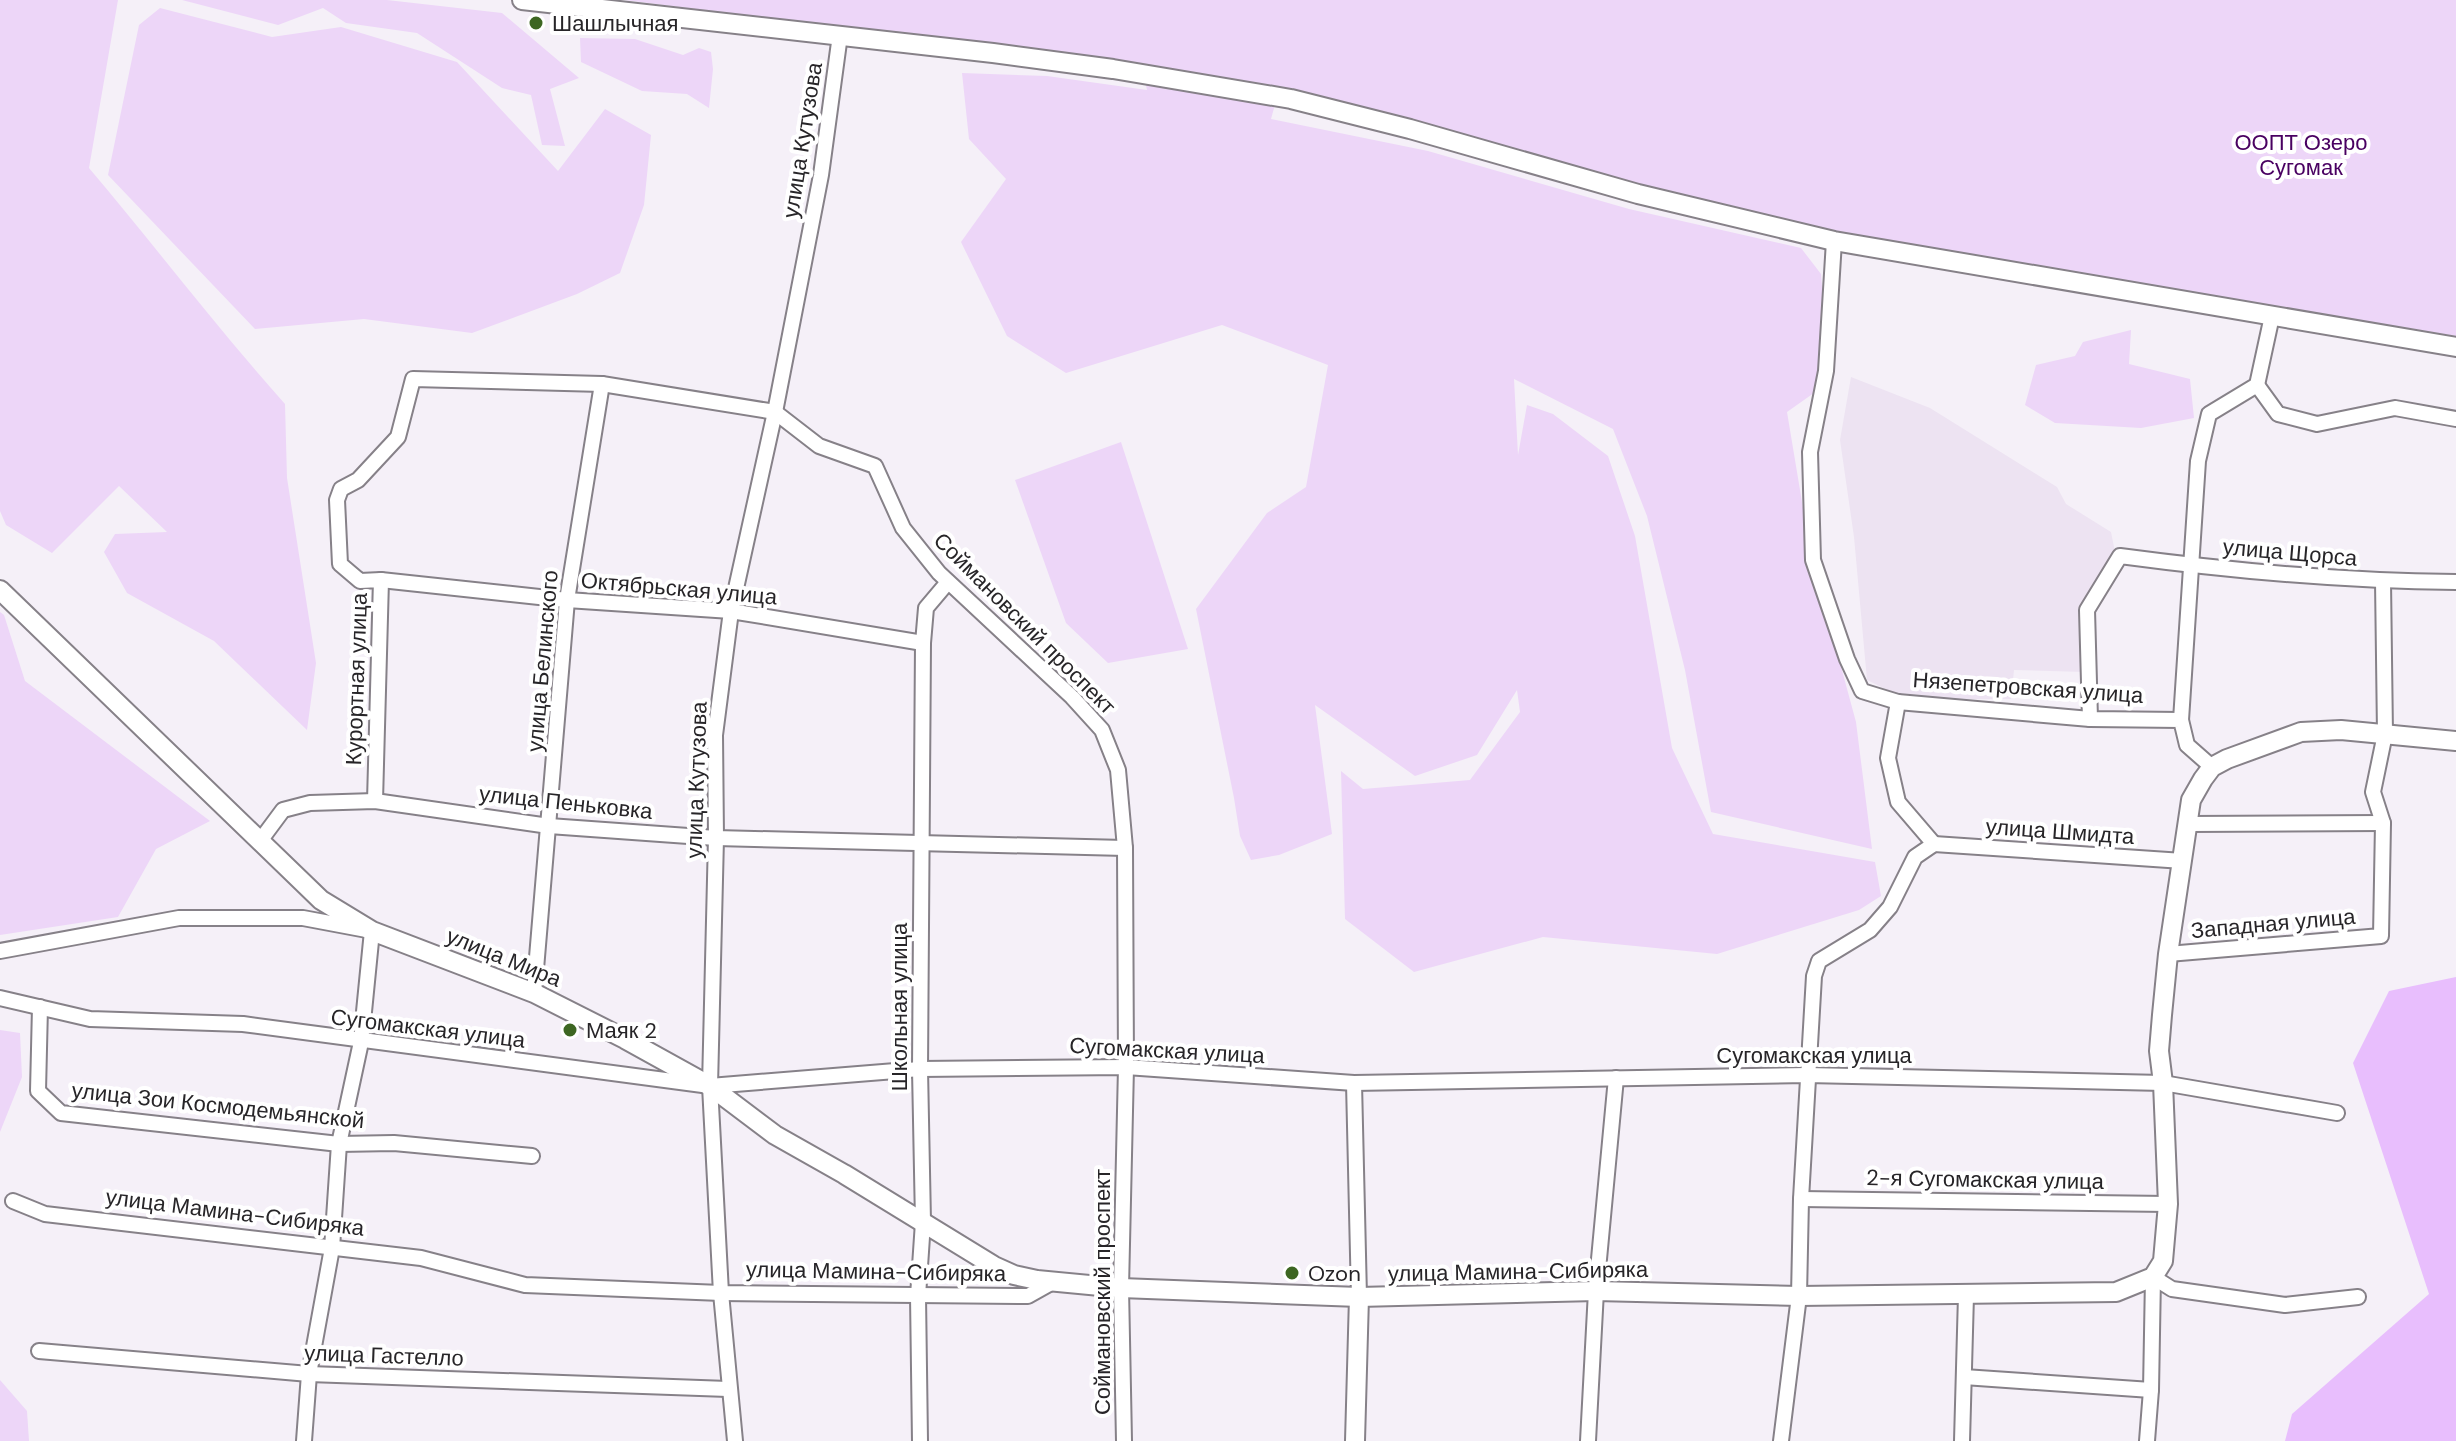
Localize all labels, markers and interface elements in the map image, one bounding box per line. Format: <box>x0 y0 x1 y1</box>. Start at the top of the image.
place label: Шашлычная <box>552 9 678 38</box>
marker: Шашлычная <box>527 14 545 32</box>
street label: улица Кутузова <box>776 59 829 220</box>
park label: ООПТ Озеро Сугомак <box>2235 128 2368 182</box>
street label: Соймановский проспект <box>927 526 1122 721</box>
street label: улица Щорса <box>2222 532 2359 573</box>
street label: Октябрьская улица <box>580 565 779 612</box>
street label: улица Белинского <box>520 569 565 753</box>
street label: Курортная улица <box>339 592 374 766</box>
street label: Нязепетровская улица <box>1912 665 2145 710</box>
street label: улица Кутузова <box>679 700 714 859</box>
street label: улица Пеньковка <box>478 779 655 826</box>
street label: улица Шмидта <box>1985 812 2136 851</box>
street label: Западная улица <box>2190 902 2357 945</box>
street label: улица Мира <box>442 921 566 994</box>
street label: Школьная улица <box>885 922 914 1091</box>
street label: Сугомакская улица <box>329 1002 527 1055</box>
place label: Маяк 2 <box>586 1016 657 1045</box>
marker: Маяк 2 <box>561 1021 579 1039</box>
street label: Сугомакская улица <box>1069 1031 1266 1070</box>
street label: Сугомакская улица <box>1716 1041 1913 1070</box>
street label: улица Зои Космодемьянской <box>70 1076 366 1135</box>
street label: 2-я Сугомакская улица <box>1866 1163 2105 1196</box>
street label: Соймановский проспект <box>1088 1169 1117 1415</box>
street label: улица Мамина-Сибиряка <box>104 1182 367 1243</box>
street label: улица Мамина-Сибиряка <box>746 1255 1007 1288</box>
street label: улица Мамина-Сибиряка <box>1388 1255 1649 1288</box>
place label: Ozon <box>1308 1259 1361 1288</box>
marker: Ozon <box>1283 1264 1301 1282</box>
street label: улица Гастелло <box>304 1338 464 1373</box>

